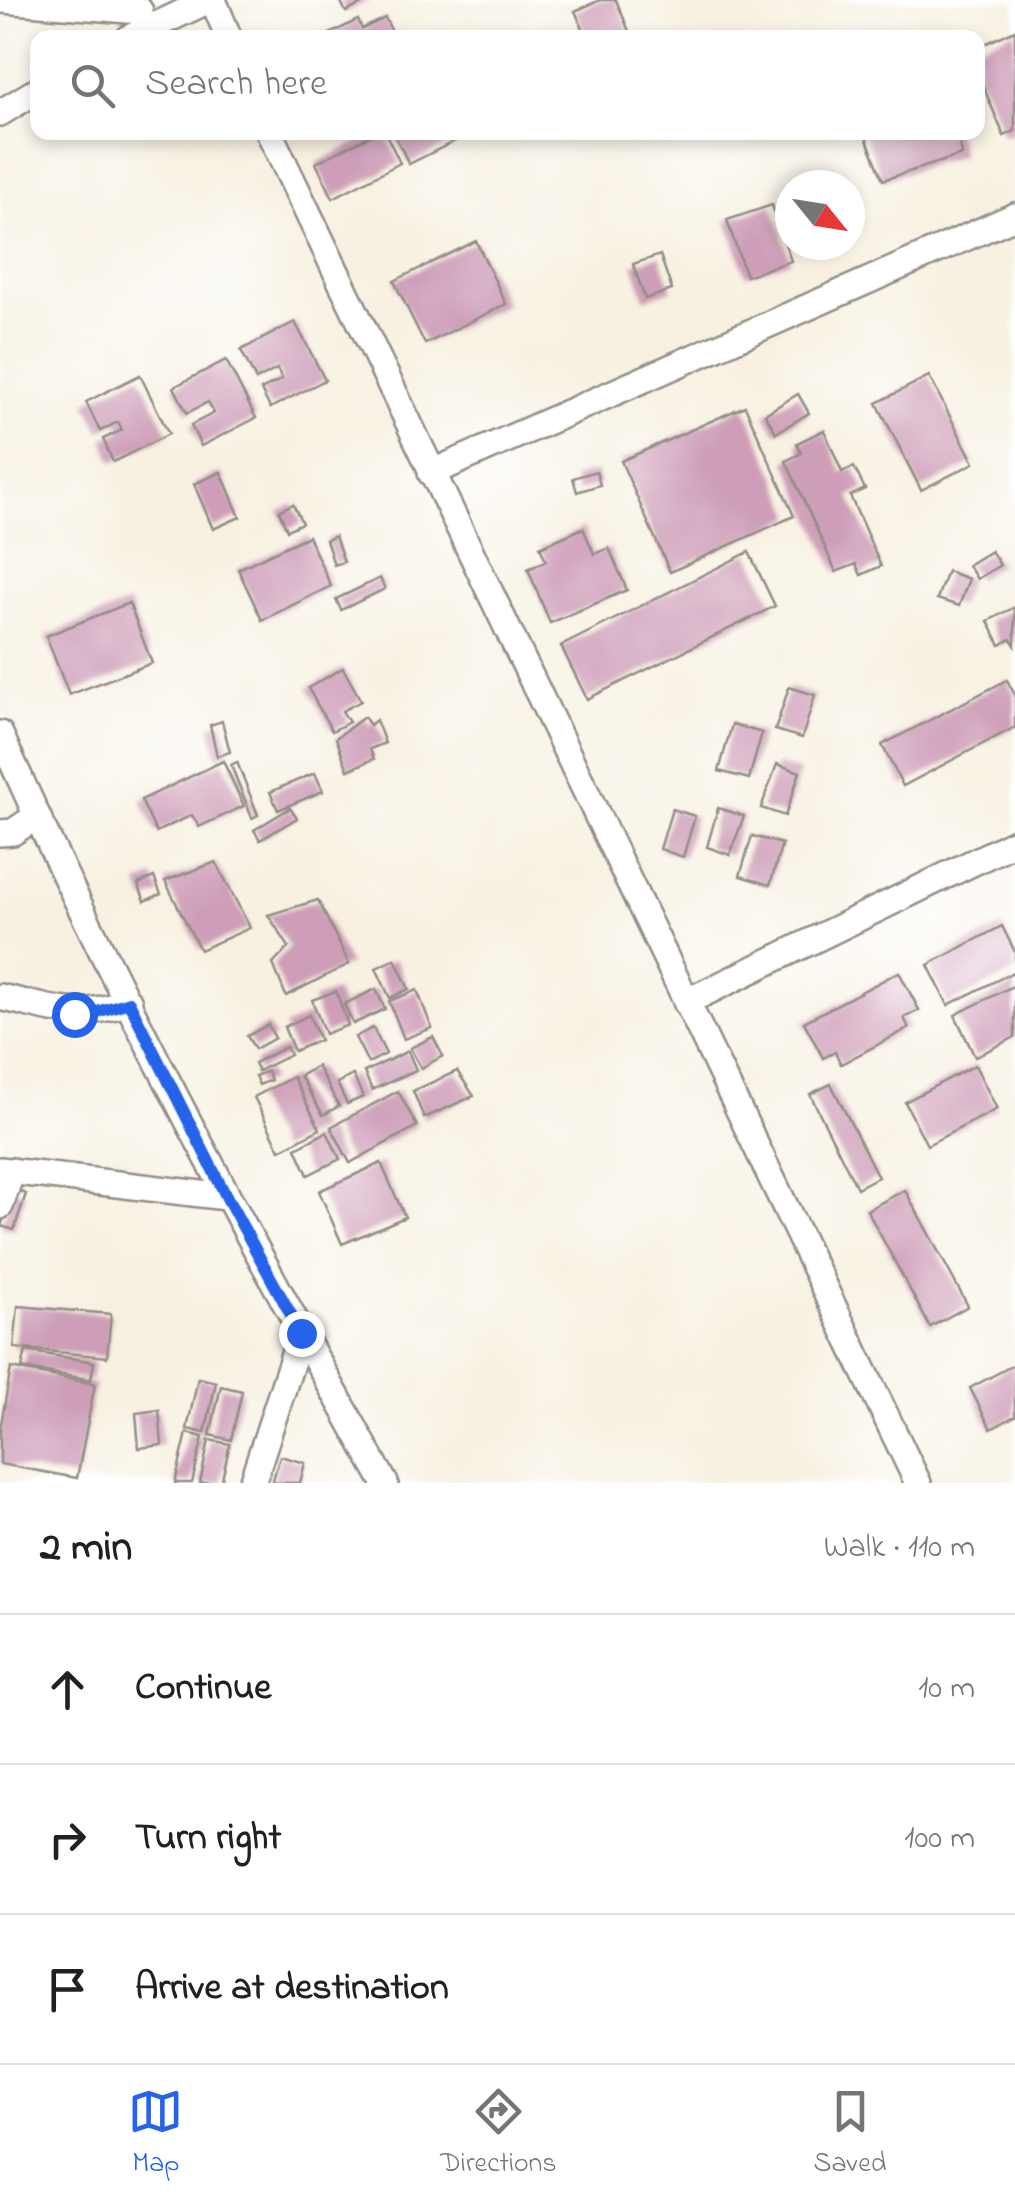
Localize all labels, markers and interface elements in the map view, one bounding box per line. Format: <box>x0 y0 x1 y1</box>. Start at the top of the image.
search box <box>30 30 985 140</box>
text: Search here <box>145 57 327 113</box>
icon: search <box>65 58 120 113</box>
north arrow <box>775 170 865 260</box>
route start <box>52 992 98 1038</box>
route end <box>279 1311 325 1357</box>
text: 2 min <box>40 1518 132 1579</box>
text: Walk · 110 m <box>824 1525 975 1572</box>
text: Continue <box>135 1661 271 1717</box>
icon: ahead <box>40 1662 95 1717</box>
text: 10 m <box>918 1666 975 1713</box>
text: Turn right <box>135 1811 281 1867</box>
icon: right <box>40 1812 95 1867</box>
text: 100 m <box>904 1816 975 1863</box>
text: Arrive at destination <box>135 1961 449 2017</box>
icon: arrive <box>40 1962 95 2017</box>
tab: Map <box>128 2084 183 2185</box>
tab: Directions <box>440 2084 557 2185</box>
tab: Saved <box>814 2084 887 2185</box>

